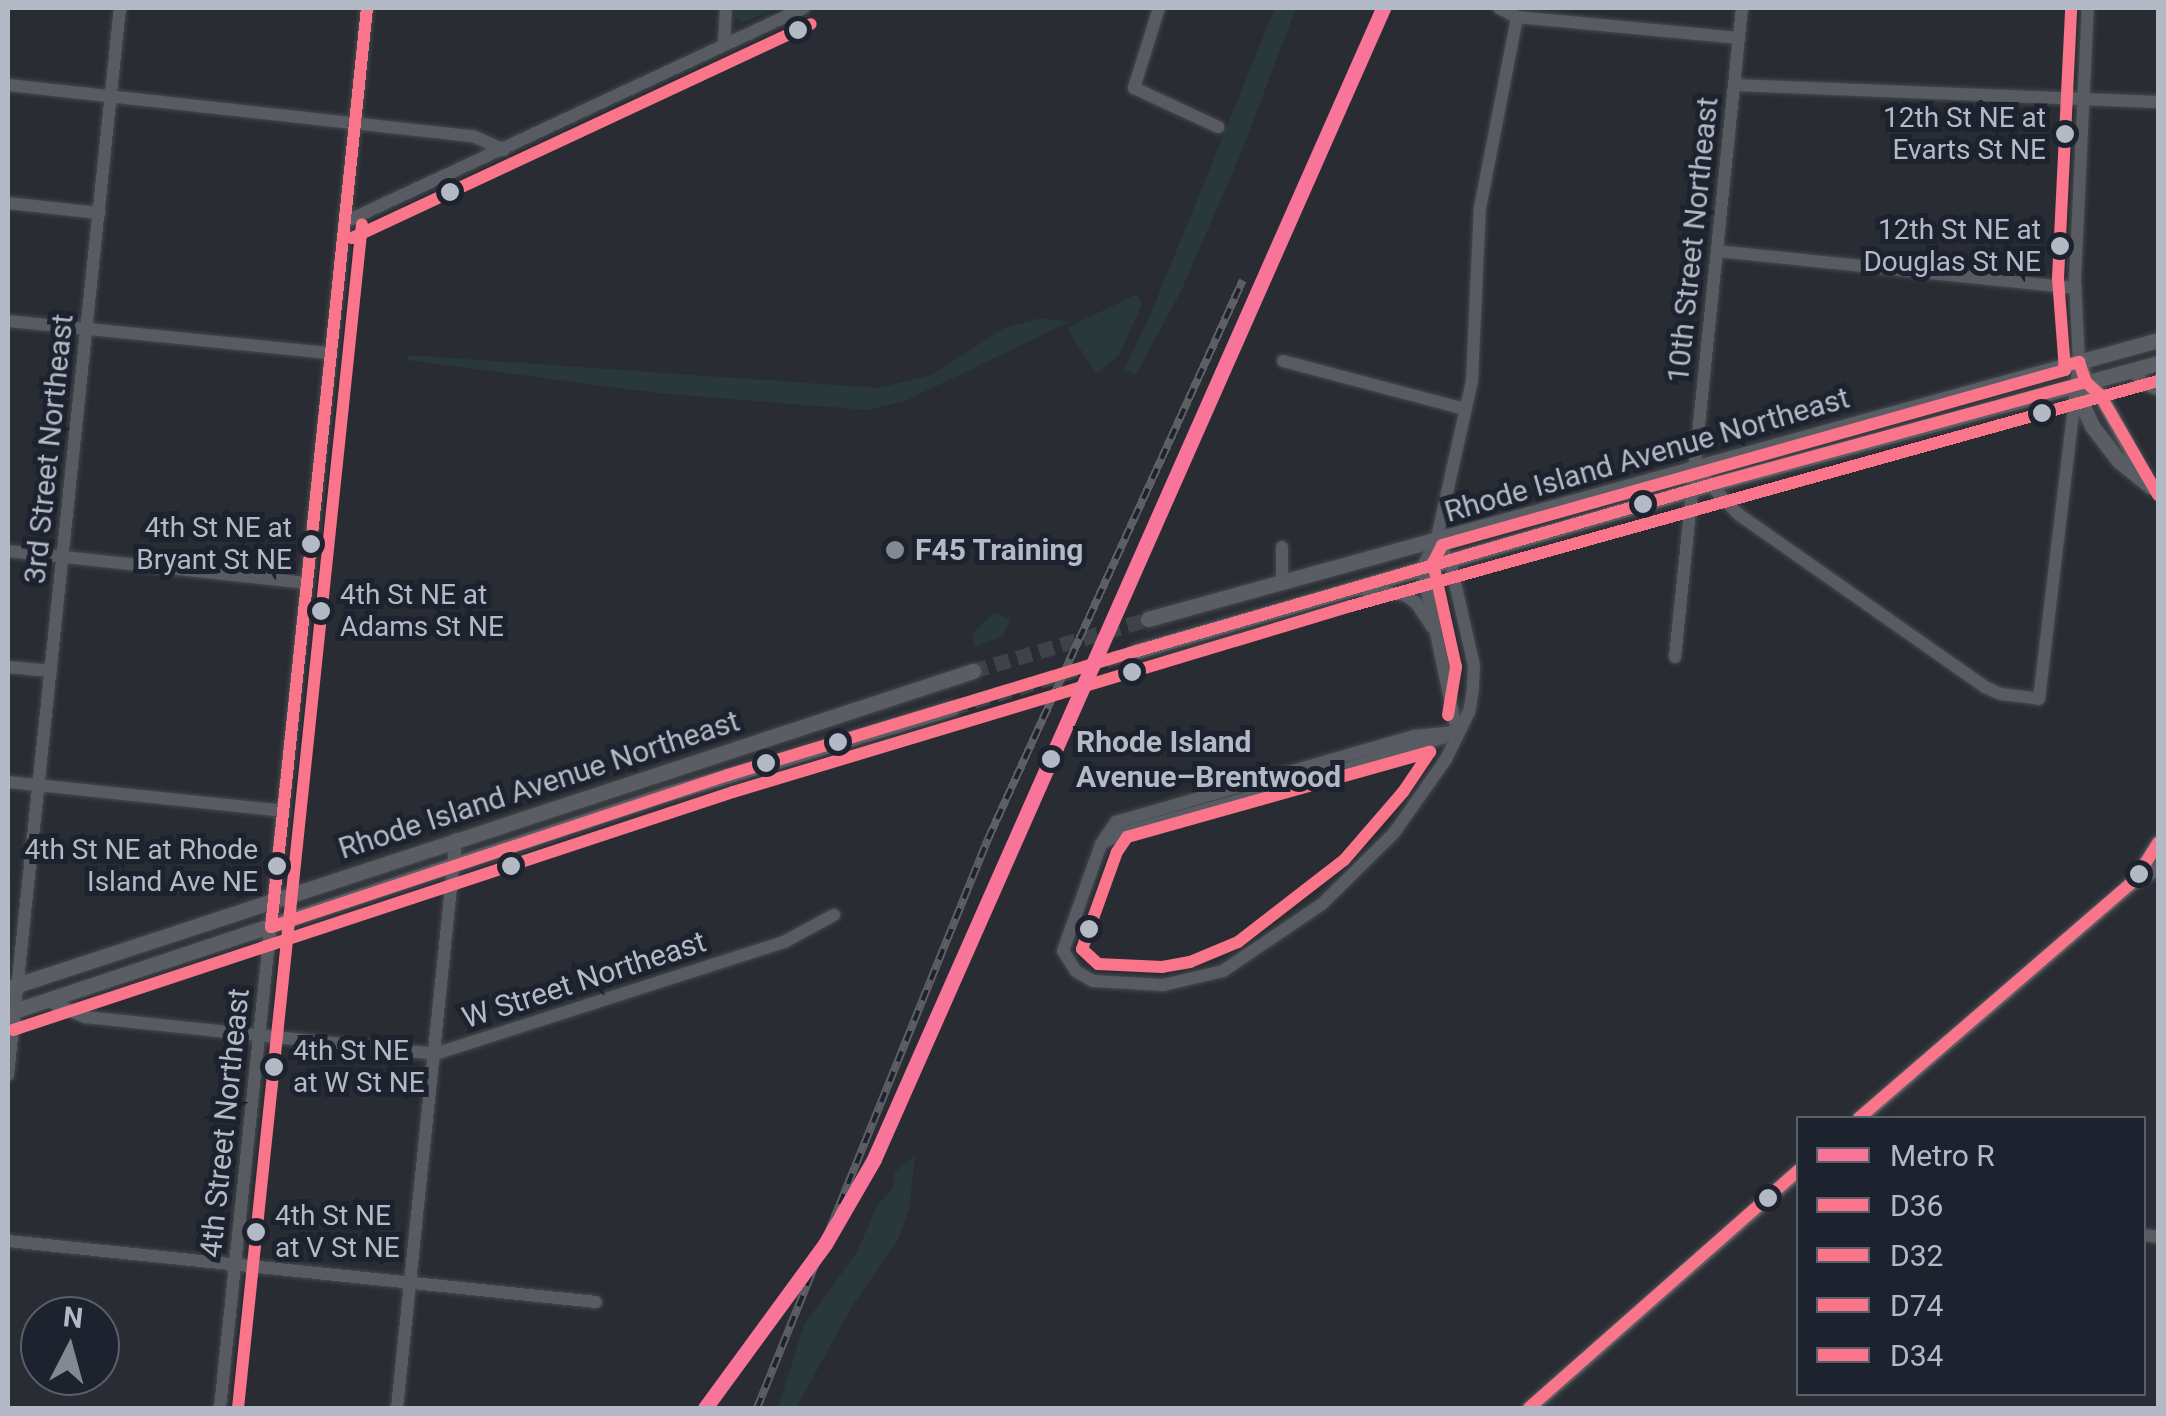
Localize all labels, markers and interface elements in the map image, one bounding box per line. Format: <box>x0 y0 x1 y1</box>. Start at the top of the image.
unlabelled marker <box>788 20 808 40</box>
street label: 10th Street Northeast <box>1660 95 1726 385</box>
place label: 12th St NE at Evarts St NE <box>1883 101 2046 167</box>
marker: 12th St NE at Evarts St NE <box>2055 124 2075 144</box>
unlabelled marker <box>440 182 460 202</box>
place label: 12th St NE at Douglas St NE <box>1863 213 2041 279</box>
marker: 12th St NE at Douglas St NE <box>2050 236 2070 256</box>
street label: 3rd Street Northeast <box>17 312 81 586</box>
street label: Rhode Island Avenue Northeast <box>1440 380 1854 530</box>
unlabelled marker <box>2032 403 2052 423</box>
unlabelled marker <box>1633 494 1653 514</box>
place label: 4th St NE at Bryant St NE <box>136 511 292 577</box>
place label: F45 Training <box>915 532 1084 568</box>
marker: 4th St NE at Bryant St NE <box>301 534 321 554</box>
marker: F45 Training <box>884 539 906 561</box>
place label: 4th St NE at Adams St NE <box>340 578 504 644</box>
marker: 4th St NE at Adams St NE <box>311 601 331 621</box>
unlabelled marker <box>1122 662 1142 682</box>
street label: Rhode Island Avenue Northeast <box>334 703 744 867</box>
place label: Rhode Island Avenue–Brentwood <box>1076 724 1341 794</box>
unlabelled marker <box>828 732 848 752</box>
marker: Rhode Island Avenue–Brentwood <box>1035 743 1067 775</box>
unlabelled marker <box>756 753 776 773</box>
place label: 4th St NE at Rhode Island Ave NE <box>25 833 258 899</box>
marker: 4th St NE at Rhode Island Ave NE <box>267 856 287 876</box>
unlabelled marker <box>501 856 521 876</box>
unlabelled marker <box>2129 864 2149 884</box>
unlabelled marker <box>1079 919 1099 939</box>
street label: W Street Northeast <box>458 924 710 1036</box>
street label: 4th Street Northeast <box>193 987 257 1259</box>
place label: 4th St NE at W St NE <box>293 1034 425 1100</box>
marker: 4th St NE at W St NE <box>264 1057 284 1077</box>
legend <box>1796 1116 2146 1396</box>
text: Metro R <box>1890 1138 1995 1173</box>
unlabelled marker <box>1758 1188 1778 1208</box>
text: D36 <box>1890 1188 1943 1223</box>
place label: 4th St NE at V St NE <box>275 1199 400 1265</box>
marker: 4th St NE at V St NE <box>246 1222 266 1242</box>
text: D32 <box>1890 1238 1943 1273</box>
text: D74 <box>1890 1288 1943 1323</box>
north arrow <box>20 1296 120 1396</box>
text: N <box>61 1300 85 1335</box>
text: D34 <box>1890 1338 1943 1373</box>

